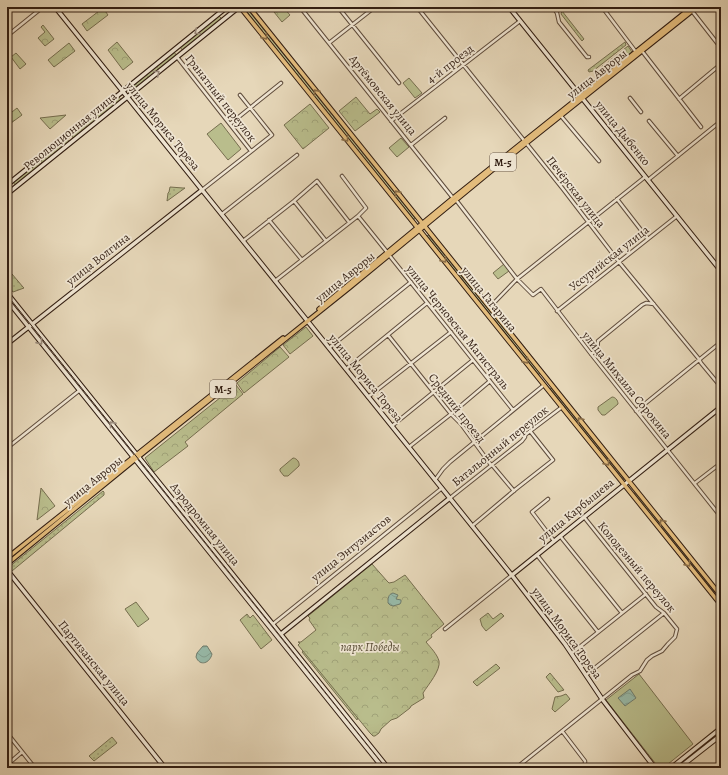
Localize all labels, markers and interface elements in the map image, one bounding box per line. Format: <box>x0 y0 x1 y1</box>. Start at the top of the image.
one-way arrow <box>194 27 201 34</box>
one-way arrow <box>260 33 267 40</box>
street label: 4-й проезд <box>423 41 477 87</box>
street label: улица Авроры <box>563 45 630 103</box>
street label: Гранатный переулок <box>182 51 260 145</box>
street label: Артёмовская улица <box>345 51 421 139</box>
one-way arrow <box>153 71 160 78</box>
street label: улица Мориса Тореза <box>122 78 204 174</box>
street label: Революционная улица <box>20 88 121 174</box>
one-way arrow <box>314 89 321 96</box>
street label: улица Дыбенко <box>591 96 654 169</box>
one-way arrow <box>342 134 349 141</box>
road number: М-5 <box>490 153 516 171</box>
street label: Печёрская улица <box>543 153 609 231</box>
one-way arrow <box>395 190 402 197</box>
street label: Уссурийская улица <box>566 221 653 294</box>
street label: улица Волгина <box>62 229 133 290</box>
street label: улица Авроры <box>311 248 378 307</box>
one-way arrow <box>440 256 447 263</box>
street label: улица Черновская Магистраль <box>402 260 514 393</box>
street label: улица Гагарина <box>457 262 521 336</box>
street label: улица Михаила Сорокина <box>578 327 676 442</box>
street label: улица Мориса Тореза <box>325 330 407 426</box>
one-way arrow <box>35 337 42 344</box>
one-way arrow <box>521 357 528 364</box>
street label: Средний проезд <box>425 370 489 446</box>
road number: М-5 <box>210 380 236 398</box>
street label: Батальонный переулок <box>448 402 552 490</box>
one-way arrow <box>578 418 585 425</box>
one-way arrow <box>110 421 117 428</box>
street label: улица Авроры <box>59 452 126 511</box>
one-way arrow <box>602 458 609 465</box>
street label: улица Карбышева <box>534 474 618 546</box>
street label: Аэродромная улица <box>166 478 244 569</box>
street label: улица Энтузиастов <box>307 511 394 586</box>
street label: Колодезный переулок <box>594 518 680 616</box>
one-way arrow <box>659 519 666 526</box>
one-way arrow <box>684 560 691 567</box>
street label: улица Мориса Тореза <box>528 583 606 682</box>
street label: Партизанская улица <box>55 617 134 709</box>
park label: парк Победы <box>340 639 400 655</box>

